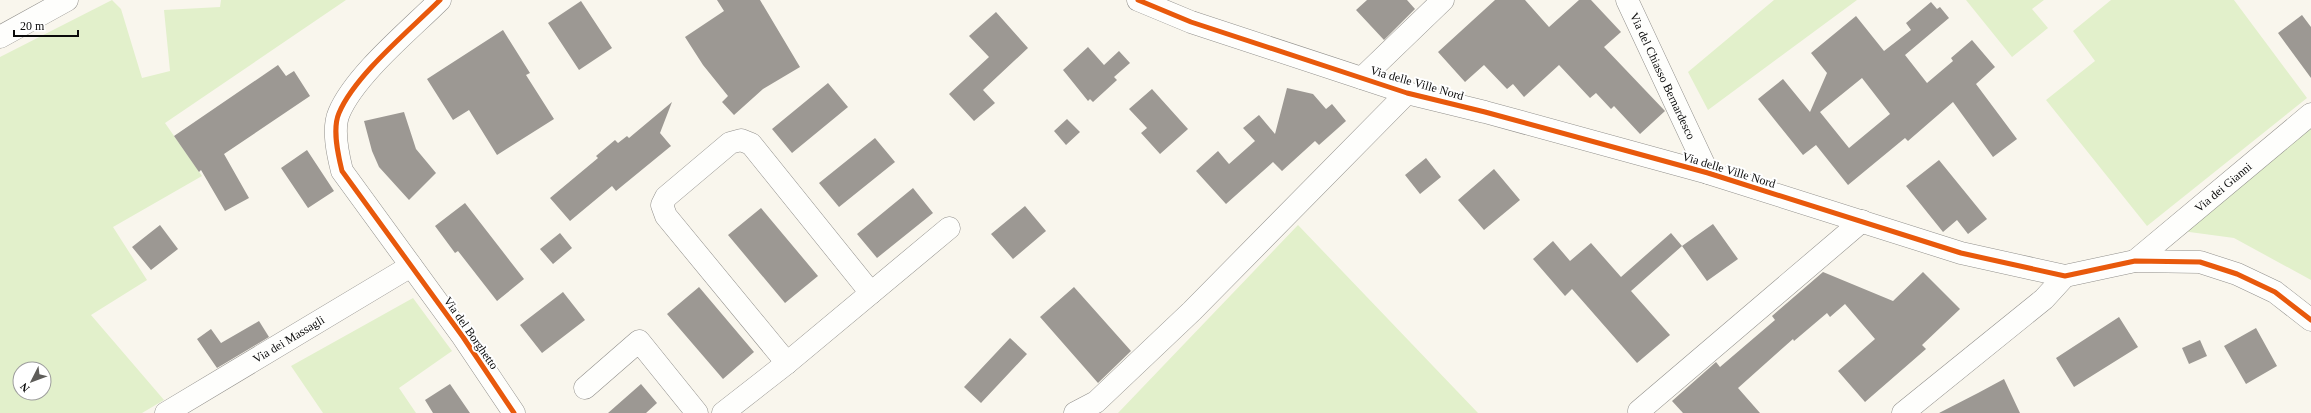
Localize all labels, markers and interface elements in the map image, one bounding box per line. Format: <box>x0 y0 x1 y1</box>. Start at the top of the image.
street label: Via del Chiasso Bernardesco <box>1627 10 1698 142</box>
scale bar <box>14 12 78 38</box>
text: 20 m <box>20 19 45 33</box>
street label: Via delle Ville Nord <box>1369 63 1465 103</box>
street label: Via delle Ville Nord <box>1681 149 1777 191</box>
street label: Via dei Gianni <box>2192 159 2255 215</box>
street label: Via del Borghetto <box>441 294 501 372</box>
street label: Via dei Massagli <box>250 312 327 366</box>
north arrow <box>12 361 52 401</box>
text: N <box>17 381 32 395</box>

